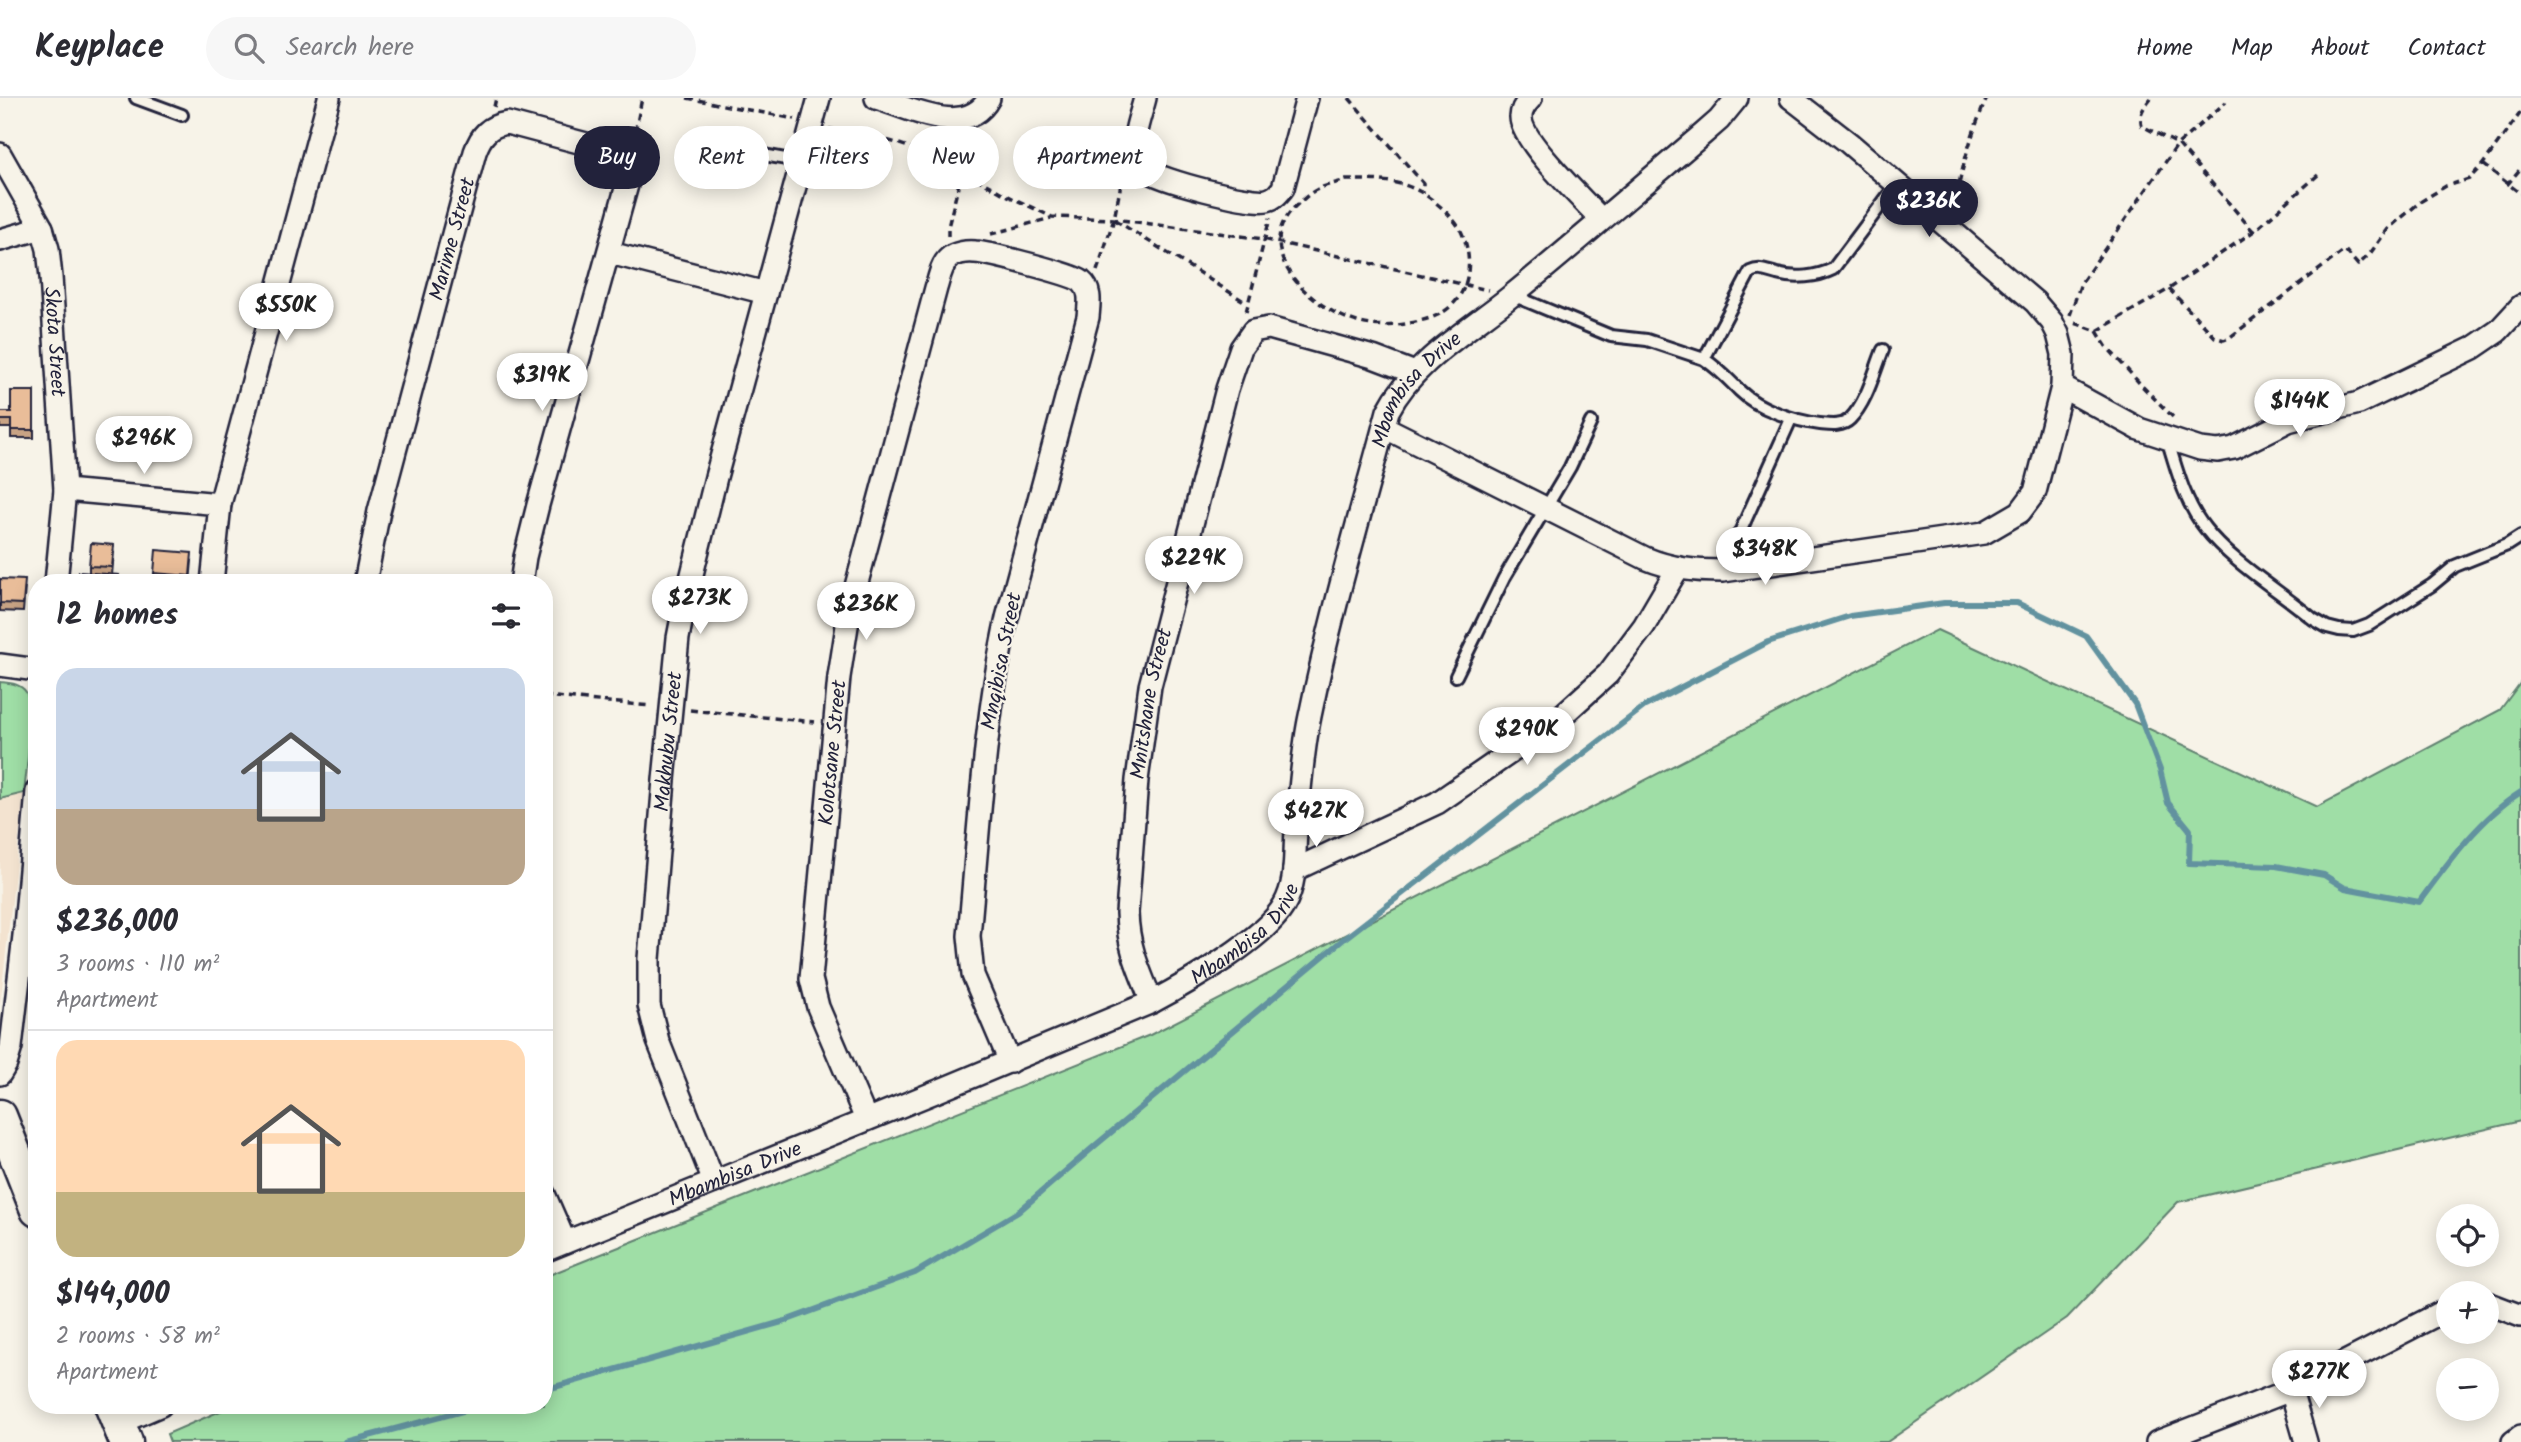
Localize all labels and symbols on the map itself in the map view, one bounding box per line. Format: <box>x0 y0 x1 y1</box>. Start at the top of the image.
street label: Marime Street <box>421 173 486 305</box>
pin: $236K <box>1880 180 1978 239</box>
pin: $550K <box>237 284 335 343</box>
street label: Skota Street <box>34 286 74 399</box>
street label: Mbambisa Drive <box>1364 324 1470 452</box>
pin: $319K <box>493 354 591 413</box>
pin: $144K <box>2251 380 2349 439</box>
pin: $296K <box>95 416 193 476</box>
pin: $348K <box>1716 528 1814 587</box>
pin: $229K <box>1145 536 1243 596</box>
pin: $273K <box>651 576 749 636</box>
pin: $236K <box>817 582 915 642</box>
street label: Mnqibisa Street <box>973 589 1032 733</box>
street label: Mnitshane Street <box>1122 624 1183 782</box>
street label: Makhubu Street <box>646 669 693 813</box>
street label: Kolotsane Street <box>810 678 857 827</box>
pin: $290K <box>1478 708 1576 767</box>
pin: $427K <box>1267 790 1365 849</box>
street label: Mbambisa Drive <box>1184 880 1310 995</box>
street label: Mbambisa Drive <box>664 1133 808 1217</box>
pin: $277K <box>2270 1350 2368 1410</box>

